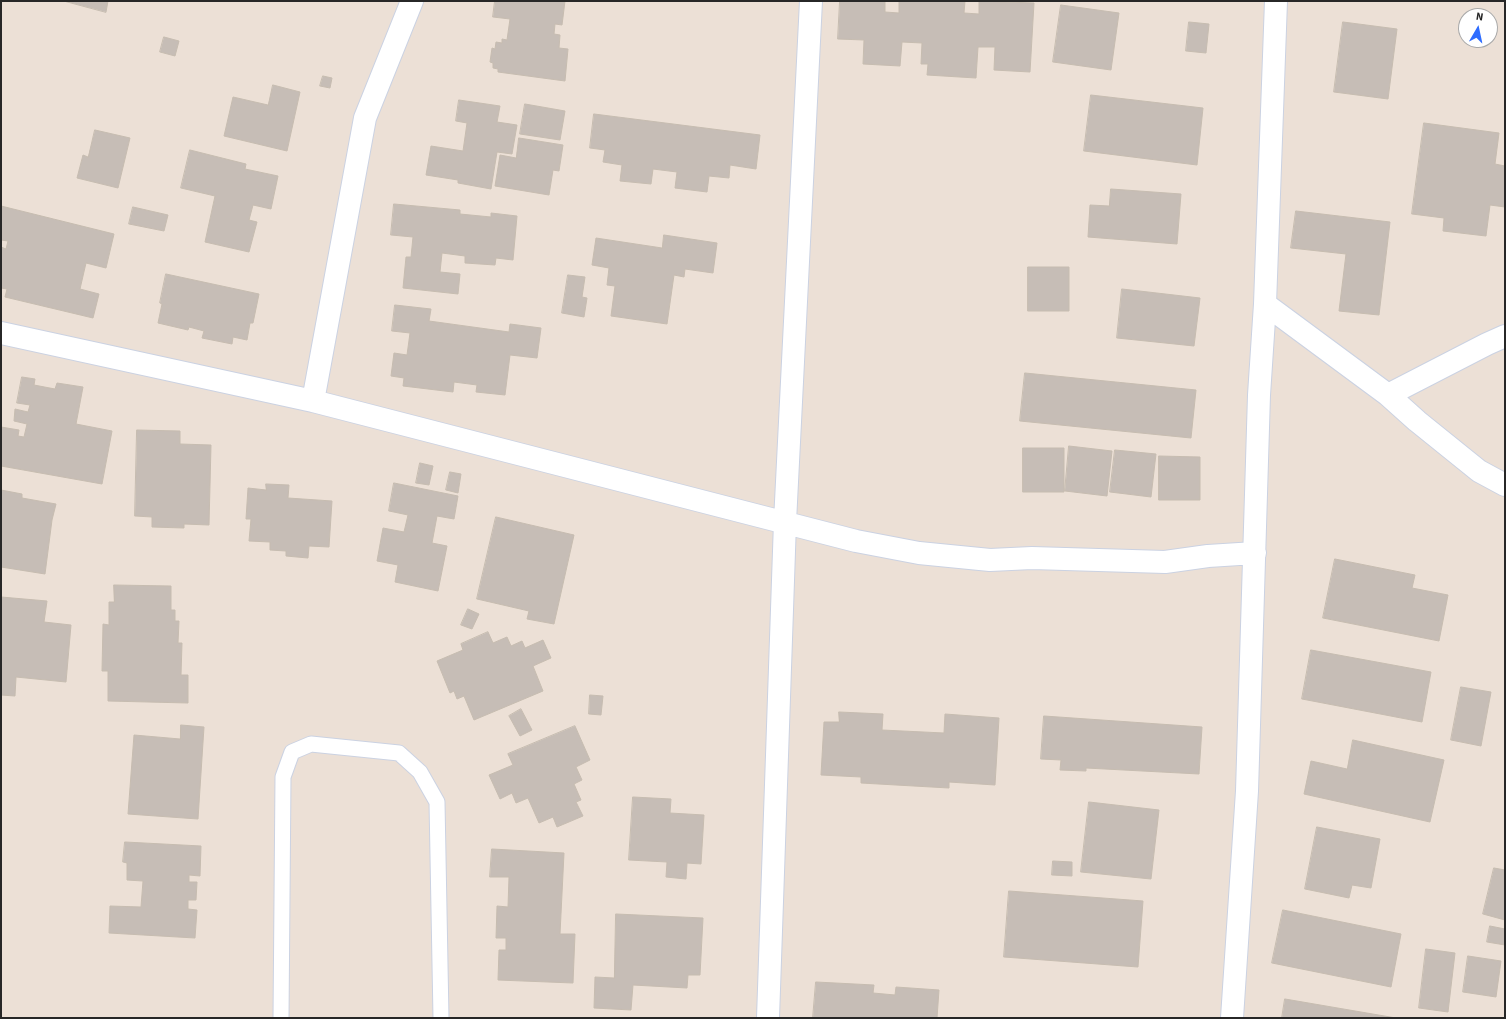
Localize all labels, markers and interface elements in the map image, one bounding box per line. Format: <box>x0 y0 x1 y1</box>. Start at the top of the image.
north arrow <box>1458 8 1498 48</box>
text: N <box>1475 9 1485 25</box>

